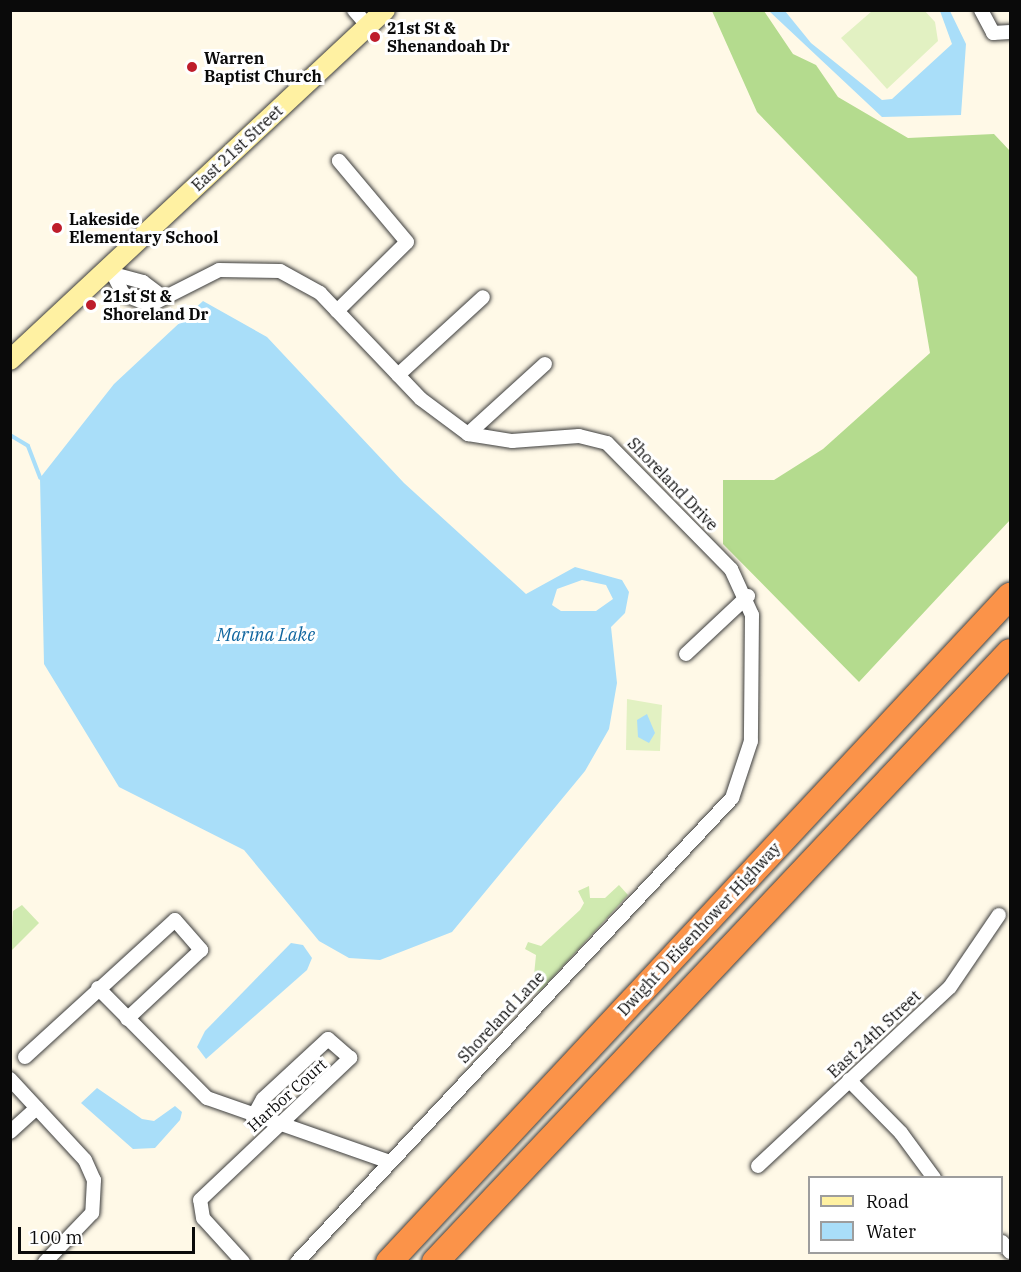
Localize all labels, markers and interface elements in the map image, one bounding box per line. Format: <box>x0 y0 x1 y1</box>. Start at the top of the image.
place label: 21st St & Shenandoah Dr <box>387 18 510 56</box>
marker: 21st St & Shenandoah Dr <box>368 30 382 44</box>
place label: Warren Baptist Church <box>204 48 322 86</box>
marker: Warren Baptist Church <box>185 60 199 74</box>
street label: East 21st Street <box>188 101 286 195</box>
place label: Lakeside Elementary School <box>69 209 218 247</box>
marker: Lakeside Elementary School <box>50 221 64 235</box>
place label: 21st St & Shoreland Dr <box>103 286 208 324</box>
marker: 21st St & Shoreland Dr <box>84 298 98 312</box>
street label: Shoreland Drive <box>624 434 722 534</box>
water label: Marina Lake <box>217 624 315 646</box>
street label: Dwight D Eisenhower Highway <box>614 838 784 1020</box>
street label: Shoreland Lane <box>454 967 548 1067</box>
street label: East 24th Street <box>824 986 924 1082</box>
street label: Harbor Court <box>243 1054 331 1136</box>
legend <box>808 1176 1003 1254</box>
text: Road <box>866 1190 909 1213</box>
scale bar <box>21 1215 198 1253</box>
text: Water <box>866 1220 916 1243</box>
text: 100 m <box>29 1226 83 1249</box>

